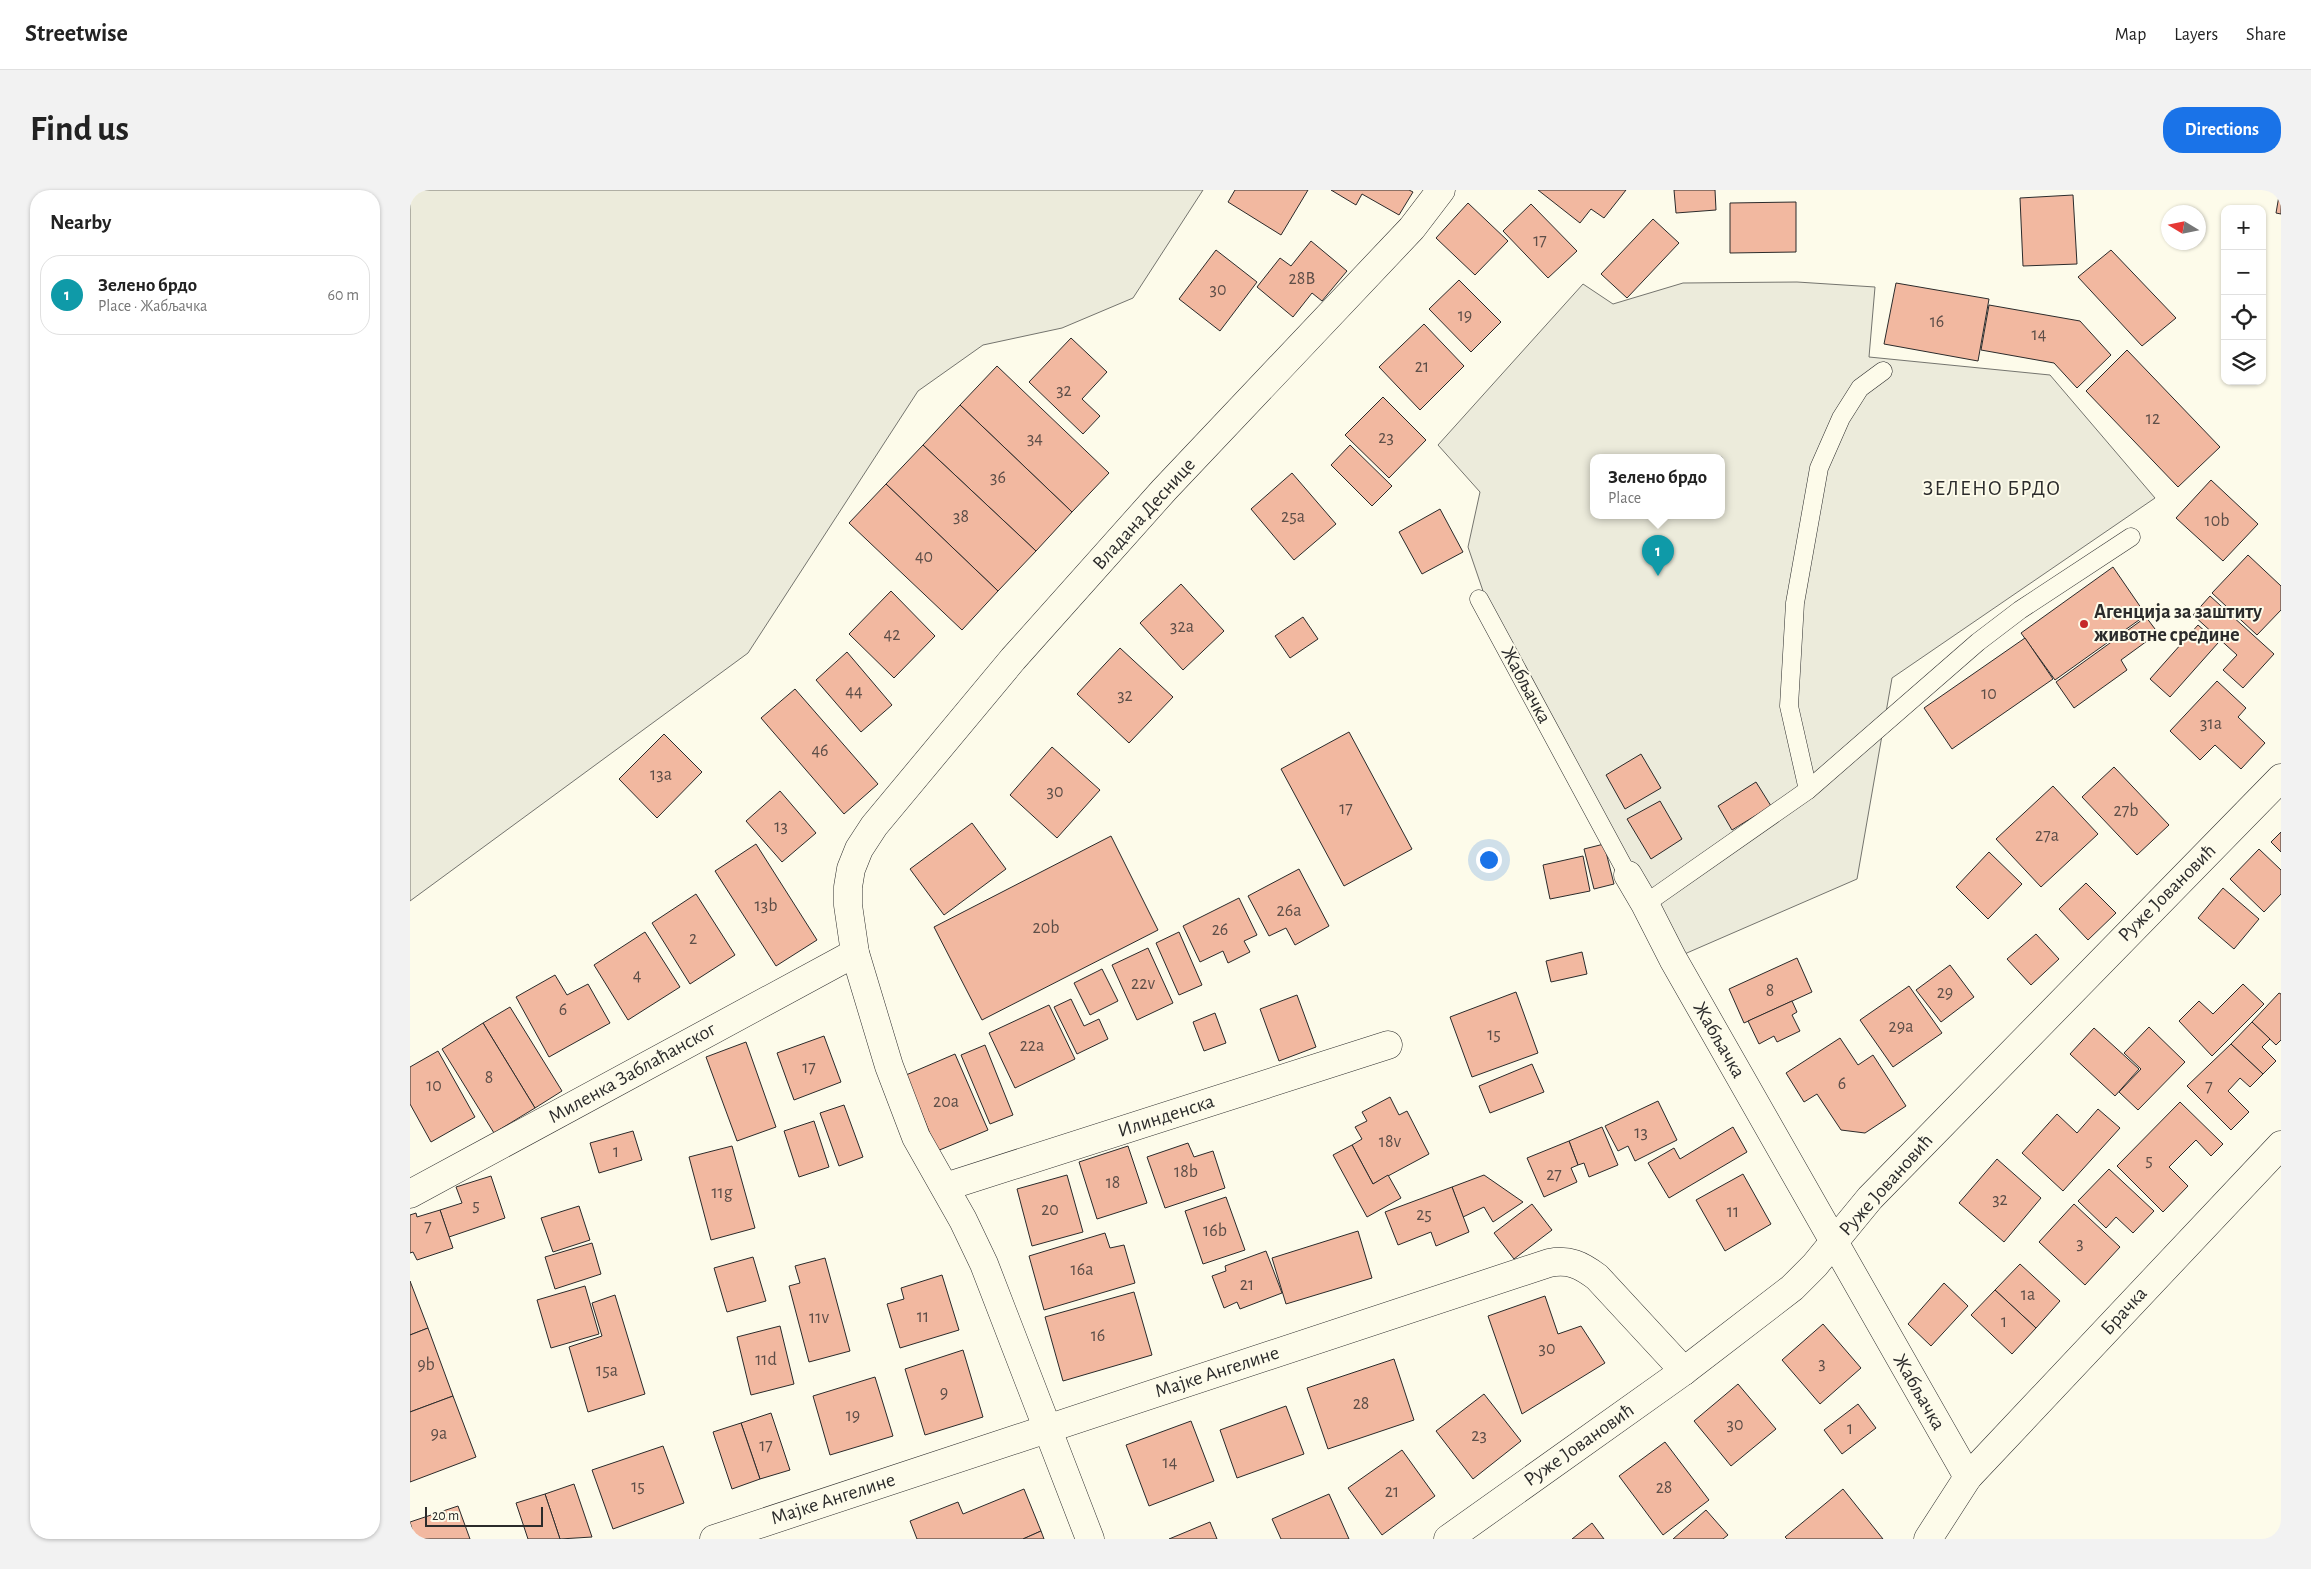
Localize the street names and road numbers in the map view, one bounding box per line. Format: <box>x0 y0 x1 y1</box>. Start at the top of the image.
street label: Владана Деснице <box>1089 454 1199 574</box>
street label: Жабљачка <box>1497 643 1555 727</box>
street label: Руже Јовановић <box>2114 840 2220 946</box>
street label: Жабљачка <box>1689 999 1749 1081</box>
street label: Миленка Заблаћанског <box>545 1019 719 1127</box>
street label: Илинденска <box>1115 1091 1217 1141</box>
street label: Руже Јовановић <box>1835 1130 1937 1240</box>
street label: Брачка <box>2097 1283 2151 1339</box>
street label: Мајке Ангелине <box>1152 1343 1282 1401</box>
street label: Жабљачка <box>1889 1351 1949 1433</box>
street label: Руже Јовановић <box>1520 1400 1638 1490</box>
street label: Мајке Ангелине <box>768 1470 898 1528</box>

